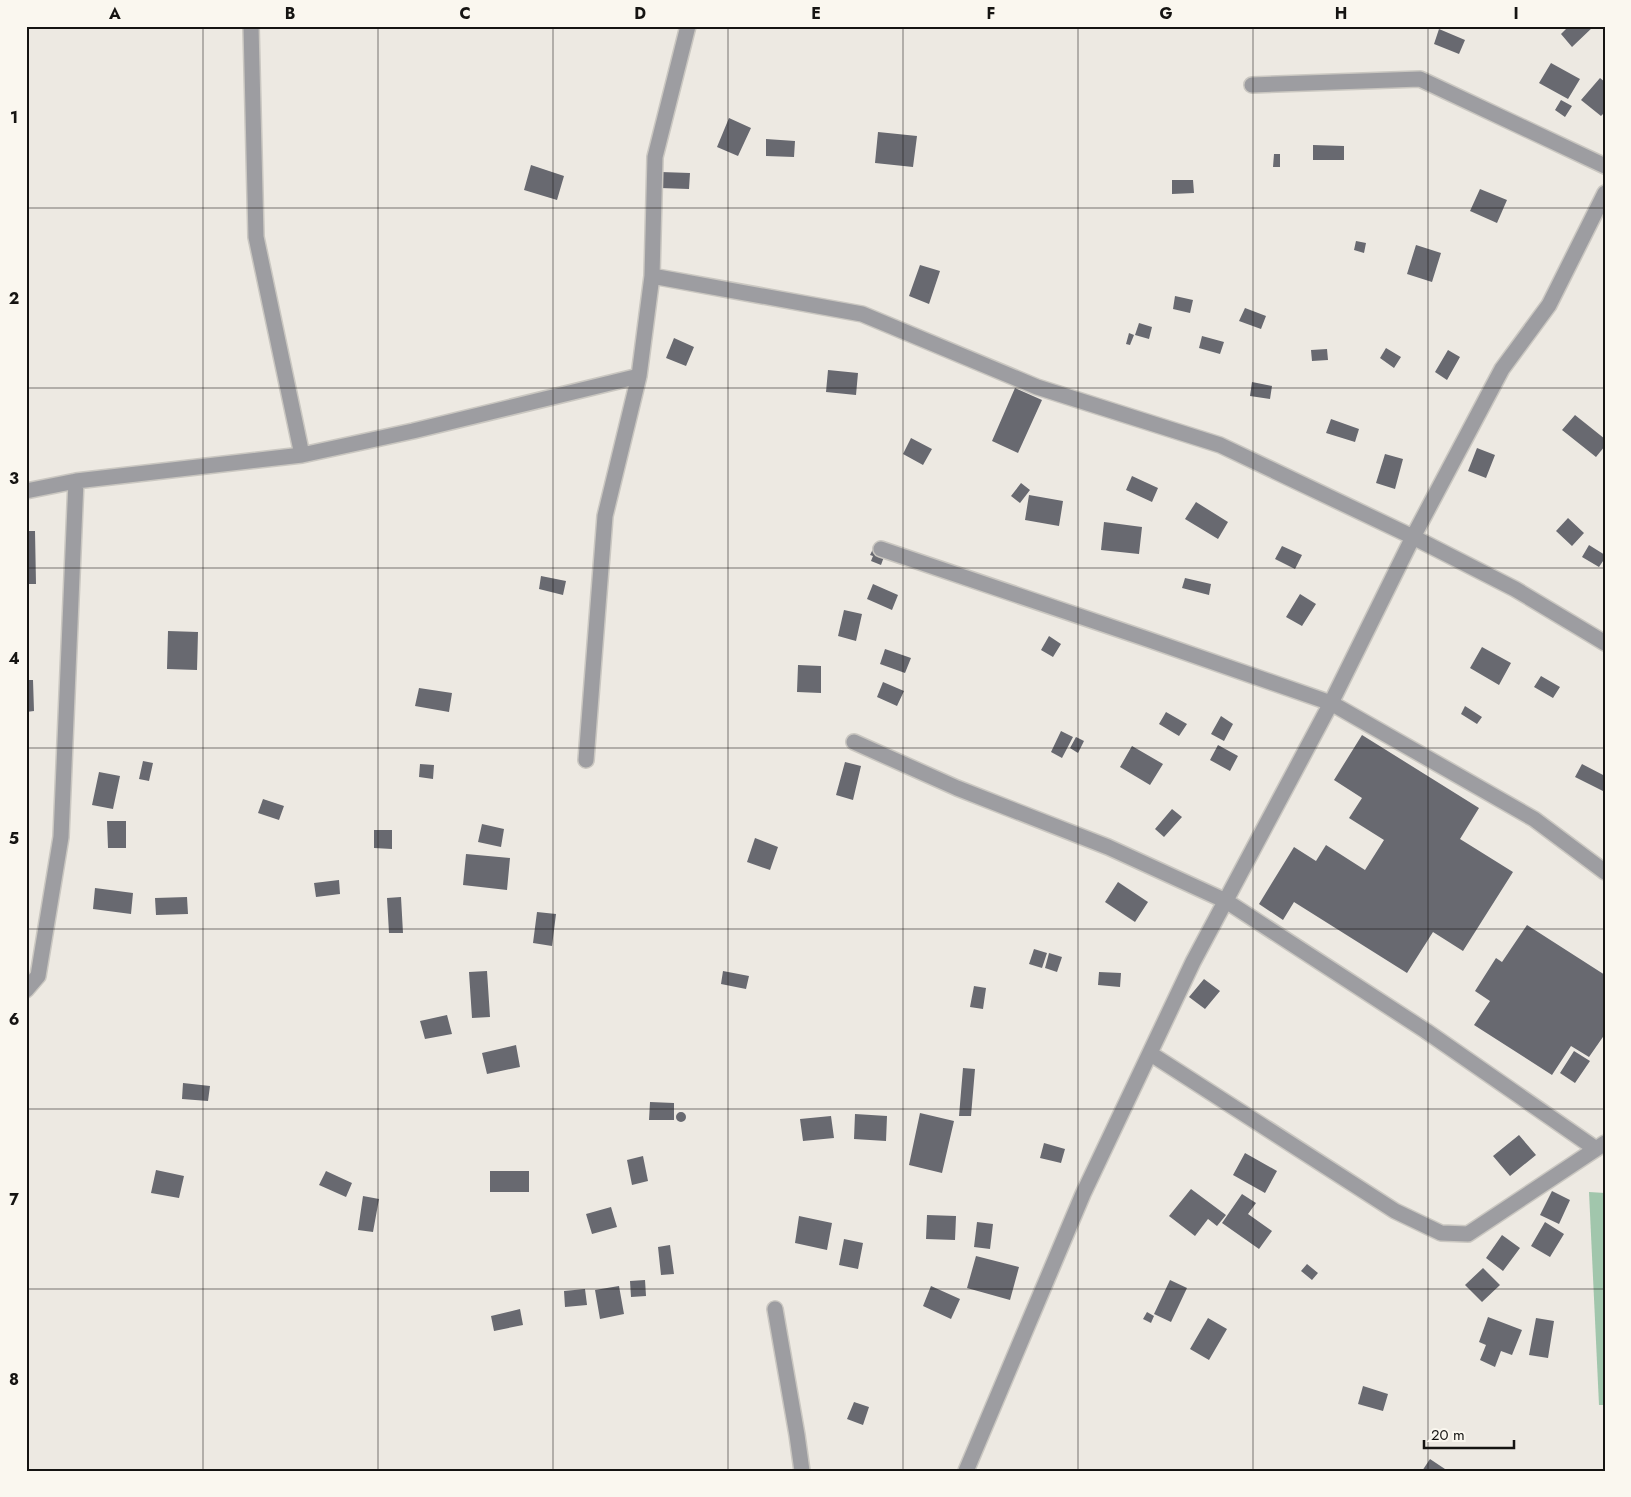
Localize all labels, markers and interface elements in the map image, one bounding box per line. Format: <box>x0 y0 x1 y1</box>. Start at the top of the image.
text: A <box>108 2 121 25</box>
text: B <box>285 2 295 25</box>
text: C <box>459 2 471 25</box>
text: D <box>634 2 646 25</box>
text: E <box>811 2 821 25</box>
text: F <box>987 2 995 25</box>
text: G <box>1159 2 1173 25</box>
text: H <box>1335 2 1347 25</box>
text: I <box>1513 2 1519 25</box>
text: 1 <box>10 106 18 129</box>
text: 2 <box>9 287 19 310</box>
text: 3 <box>9 467 19 490</box>
text: 4 <box>8 647 20 670</box>
text: 5 <box>9 827 19 850</box>
text: 6 <box>9 1008 19 1031</box>
text: 7 <box>9 1188 19 1211</box>
text: 8 <box>9 1368 19 1391</box>
scale bar <box>1424 1417 1514 1449</box>
text: 20 m <box>1431 1424 1465 1446</box>

